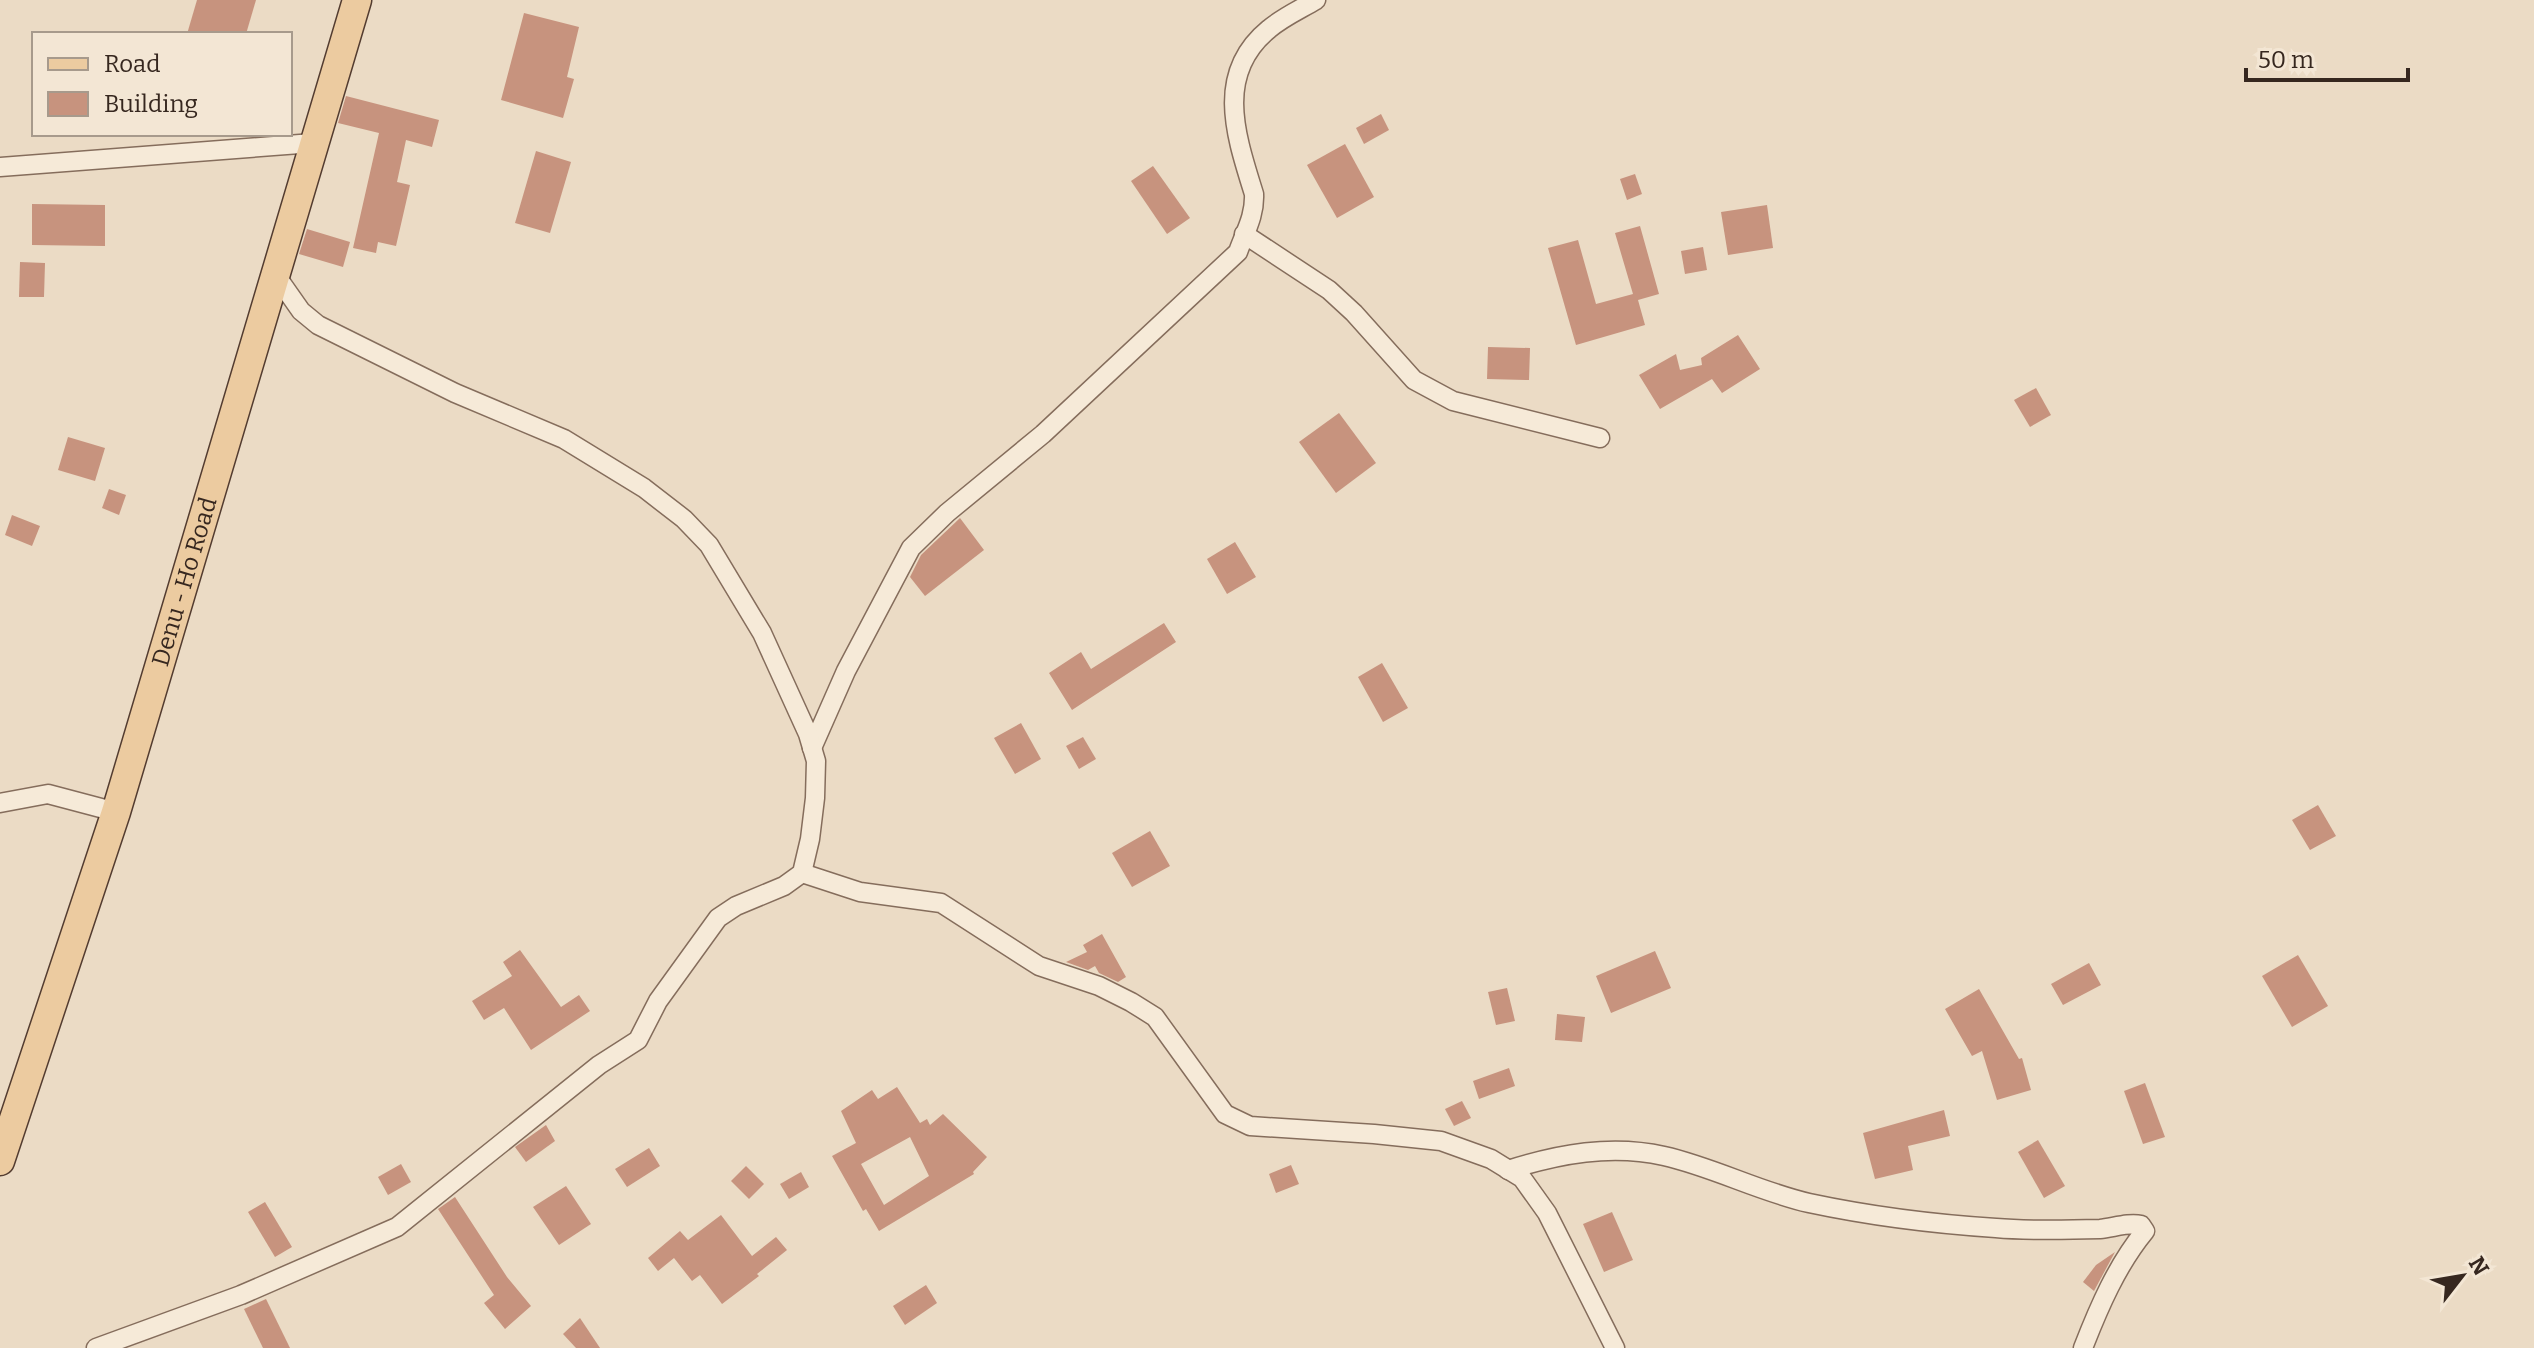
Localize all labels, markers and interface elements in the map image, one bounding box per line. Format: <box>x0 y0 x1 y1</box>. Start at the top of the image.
legend <box>32 32 292 136</box>
scale bar <box>2246 32 2408 82</box>
text: 50 m <box>2258 46 2314 74</box>
text: Road <box>104 50 160 78</box>
text: Building <box>104 90 198 118</box>
street label: Denu - Ho Road <box>146 494 223 669</box>
north arrow <box>2422 1236 2502 1316</box>
text: N <box>2463 1252 2495 1280</box>

